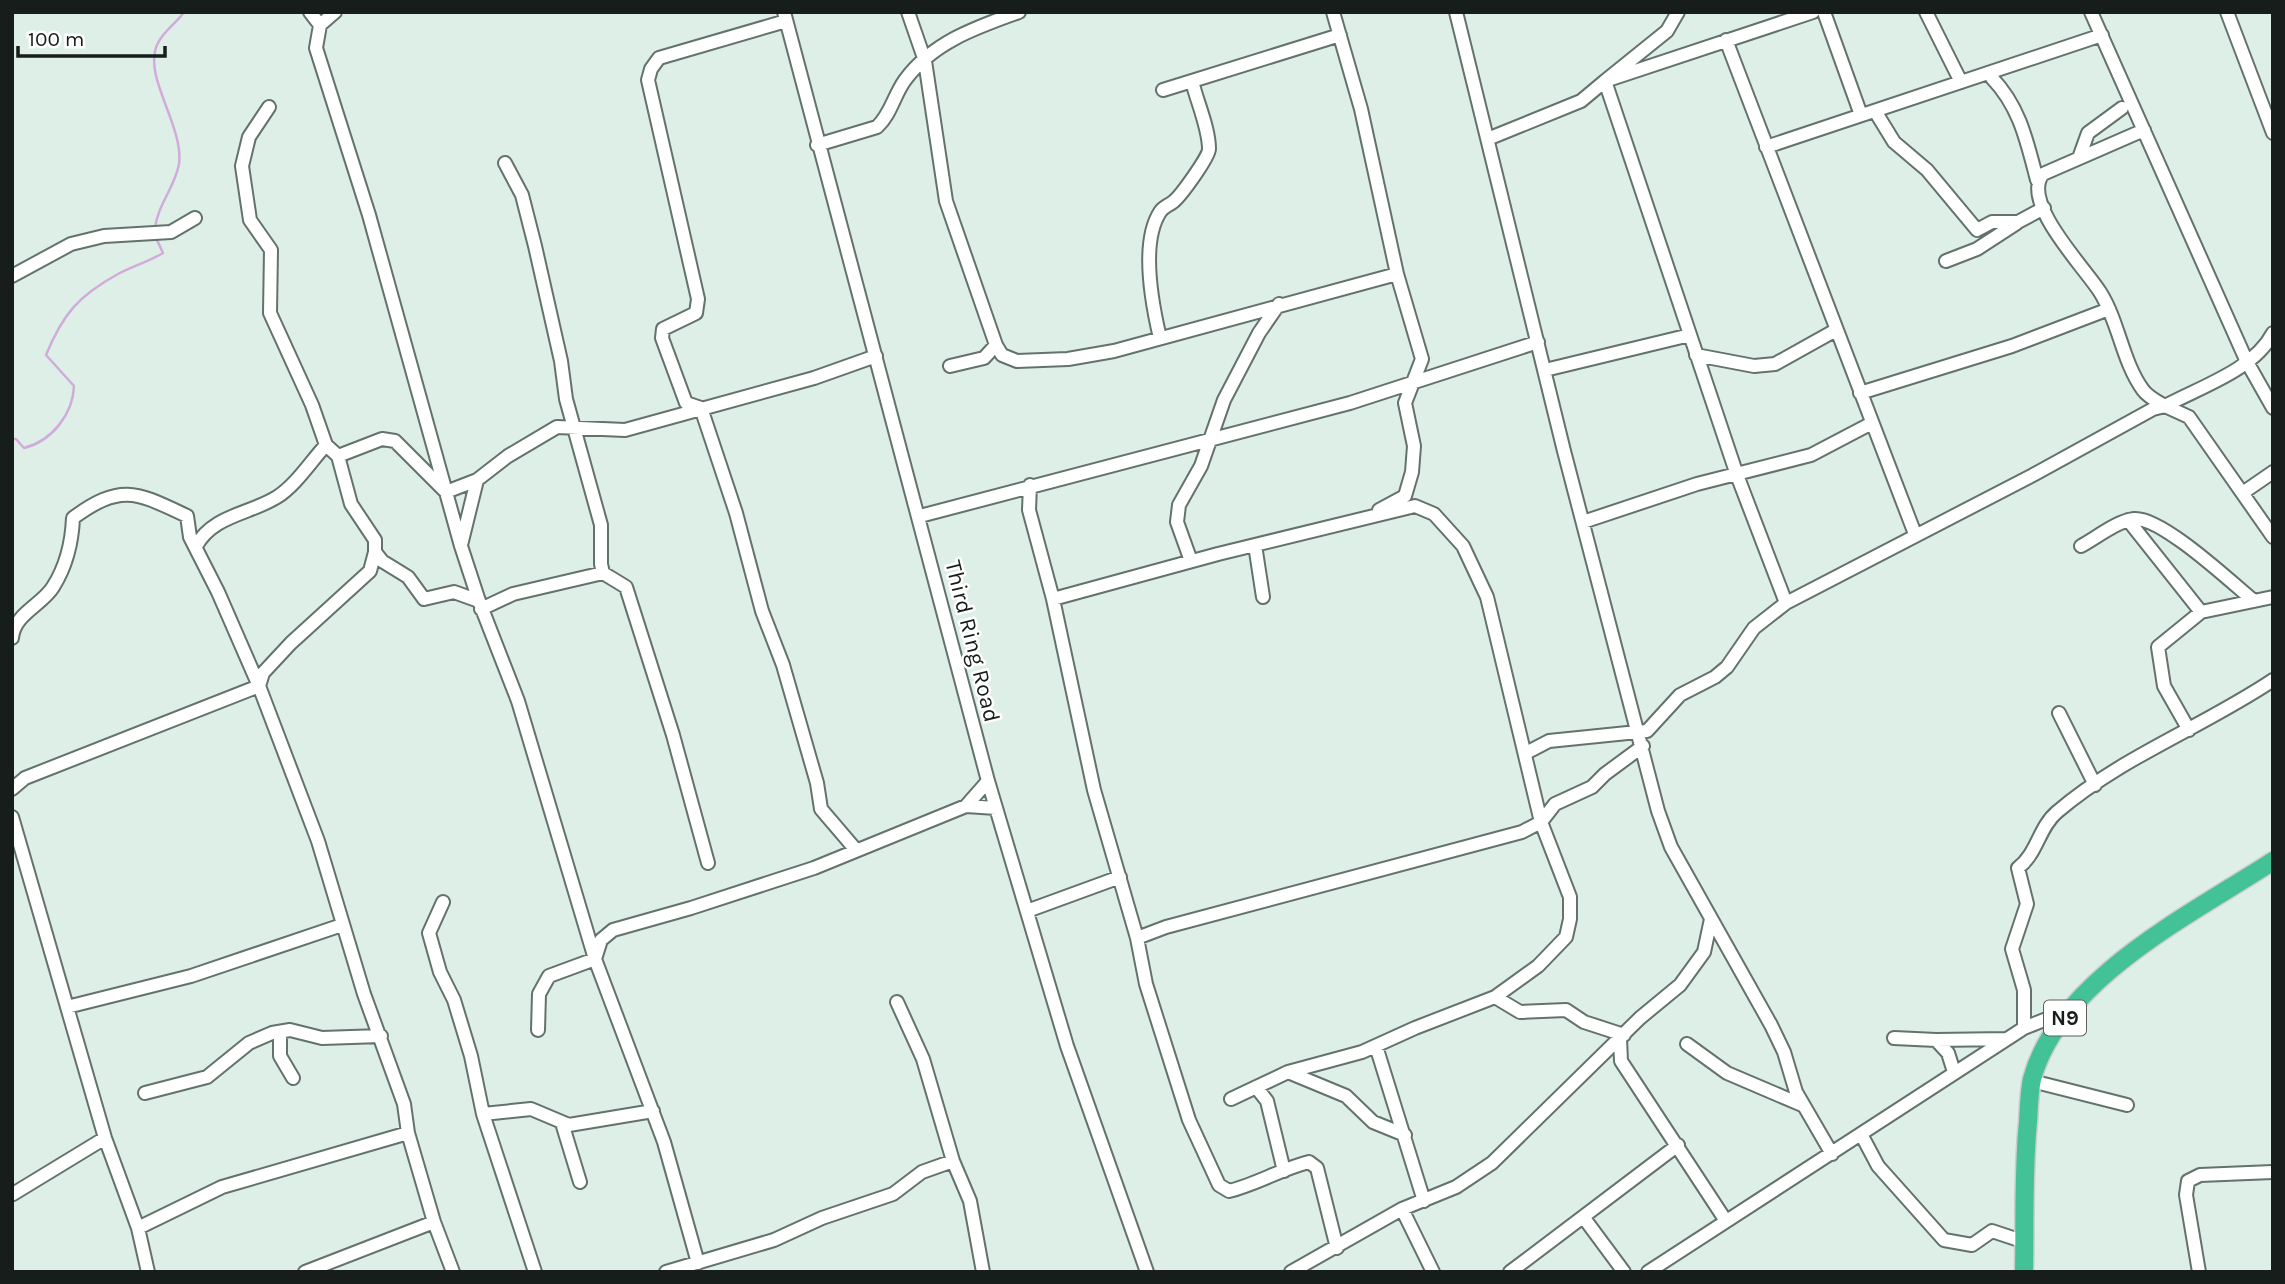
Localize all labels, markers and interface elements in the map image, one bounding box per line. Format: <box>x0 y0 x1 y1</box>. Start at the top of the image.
scale bar <box>18 14 164 58</box>
text: 100 m <box>28 27 85 51</box>
street label: Third Ring Road <box>939 557 1006 725</box>
road number: N9 <box>2044 1000 2086 1036</box>

